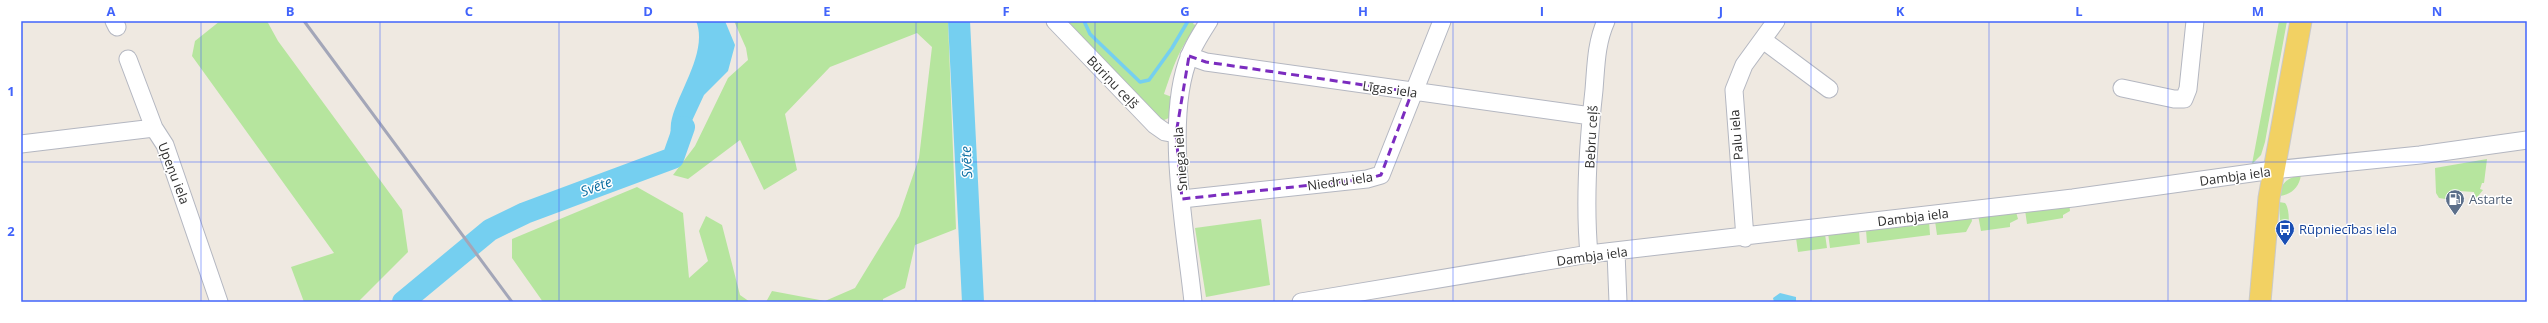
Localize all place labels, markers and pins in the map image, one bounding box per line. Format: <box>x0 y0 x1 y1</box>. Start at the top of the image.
fuel station icon: Astarte <box>2444 188 2466 216</box>
place label: Astarte <box>2469 190 2513 208</box>
bus stop icon: Rūpniecības iela <box>2274 218 2296 246</box>
place label: Rūpniecības iela <box>2299 220 2397 238</box>

